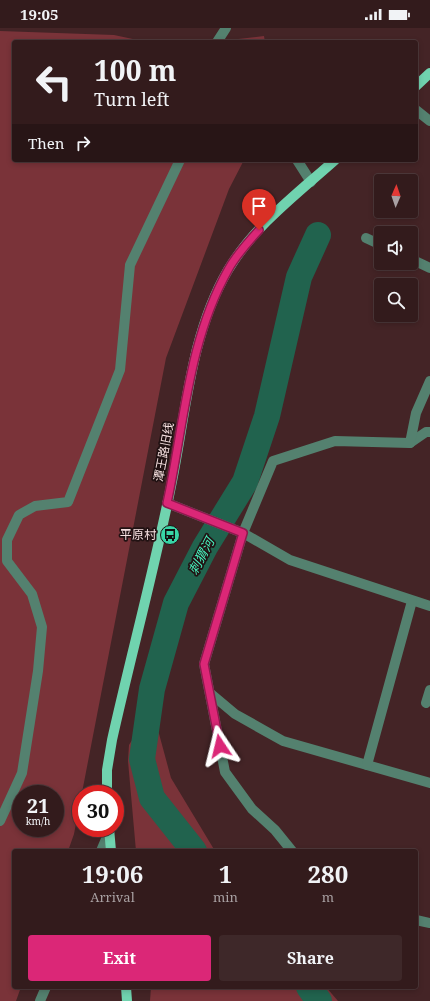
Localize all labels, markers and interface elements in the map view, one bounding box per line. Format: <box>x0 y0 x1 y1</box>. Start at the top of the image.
text: 19:05 <box>20 4 58 24</box>
text: 100 m <box>94 51 176 89</box>
icon: left <box>28 56 80 108</box>
text: Turn left <box>94 87 169 111</box>
icon: right <box>72 132 94 154</box>
text: Then <box>28 133 64 153</box>
north arrow <box>374 174 418 218</box>
map controls <box>374 174 418 322</box>
pin <box>242 189 276 230</box>
icon: arrive <box>248 195 270 217</box>
button: sound <box>374 226 418 270</box>
button: search <box>374 278 418 322</box>
street label: 潭王路旧线 <box>149 421 178 483</box>
bus stop icon: 平原村 <box>159 524 181 546</box>
place label: 平原村 <box>120 526 157 543</box>
water label: 刺猬河 <box>184 532 220 577</box>
position arrow <box>199 725 241 767</box>
speed limit sign: 30 <box>72 785 124 837</box>
text: 21 <box>27 792 49 819</box>
text: km/h <box>26 814 50 828</box>
text: 19:06 <box>82 857 143 890</box>
text: 1 <box>219 857 232 890</box>
text: 280 <box>308 857 348 890</box>
text: Arrival <box>90 888 135 906</box>
text: min <box>213 888 238 906</box>
text: m <box>322 888 334 906</box>
button: Exit <box>28 935 211 981</box>
button: Share <box>219 935 402 981</box>

